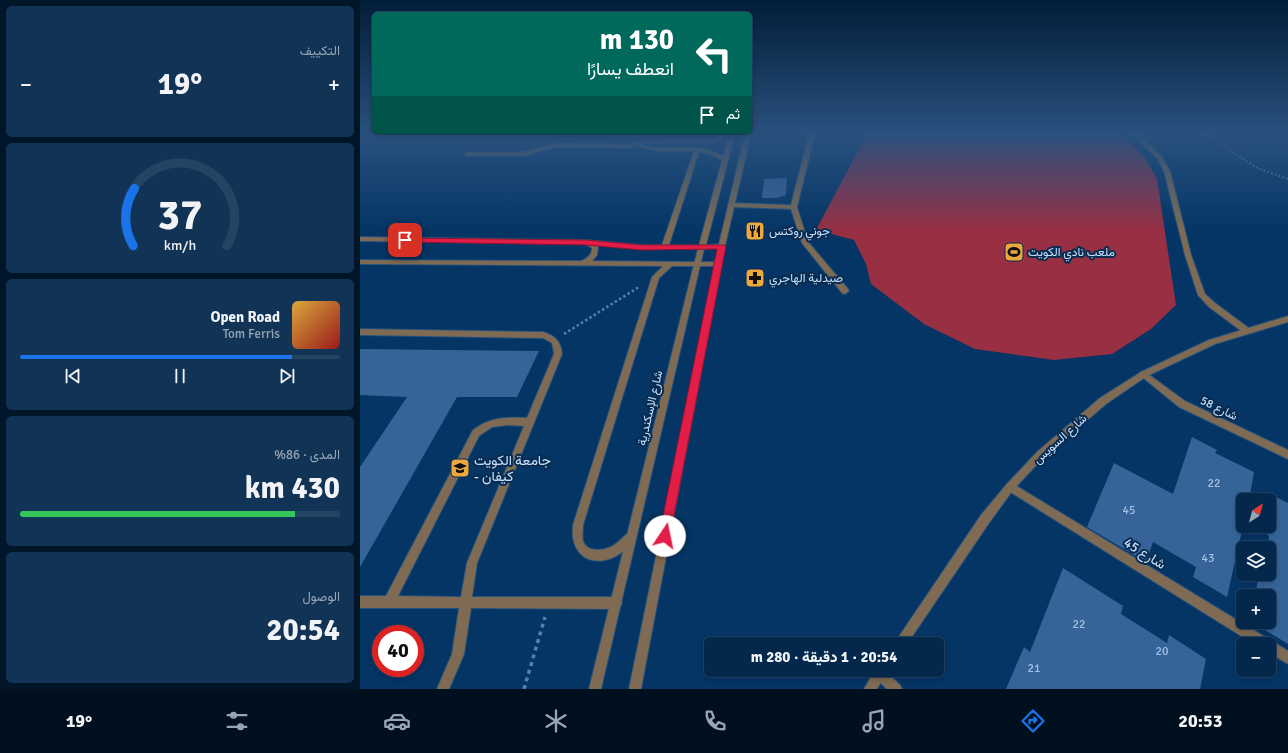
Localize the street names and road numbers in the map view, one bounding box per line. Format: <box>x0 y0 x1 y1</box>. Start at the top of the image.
street label: شارع الإسكندرية <box>635 369 667 447</box>
street label: شارع 58 <box>1197 393 1240 425</box>
street label: شارع السويس <box>1030 411 1091 468</box>
street label: شارع 45 <box>1120 534 1169 575</box>

